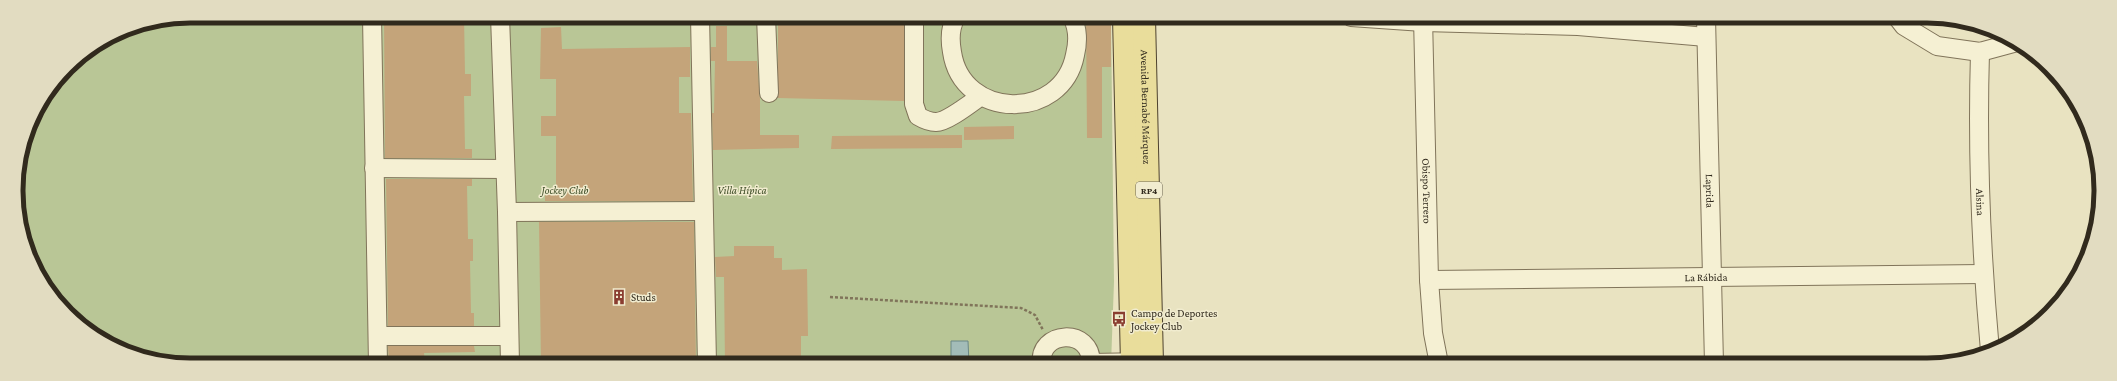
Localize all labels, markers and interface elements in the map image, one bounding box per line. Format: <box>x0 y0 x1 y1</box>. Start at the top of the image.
street label: Avenida Bernabé Márquez <box>1139 49 1153 165</box>
street label: Obispo Terrero <box>1420 158 1434 224</box>
street label: Laprida <box>1703 174 1716 208</box>
road number: RP4 <box>1136 182 1162 198</box>
park label: Jockey Club <box>540 184 589 197</box>
park label: Villa Hípica <box>717 184 767 197</box>
street label: Alsina <box>1974 188 1987 216</box>
street label: La Rábida <box>1684 271 1728 283</box>
building icon: Studs <box>610 288 628 306</box>
place label: Studs <box>631 291 656 303</box>
place label: Campo de Deportes Jockey Club <box>1130 307 1217 333</box>
bus stop icon: Campo de Deportes Jockey Club <box>1110 310 1128 328</box>

